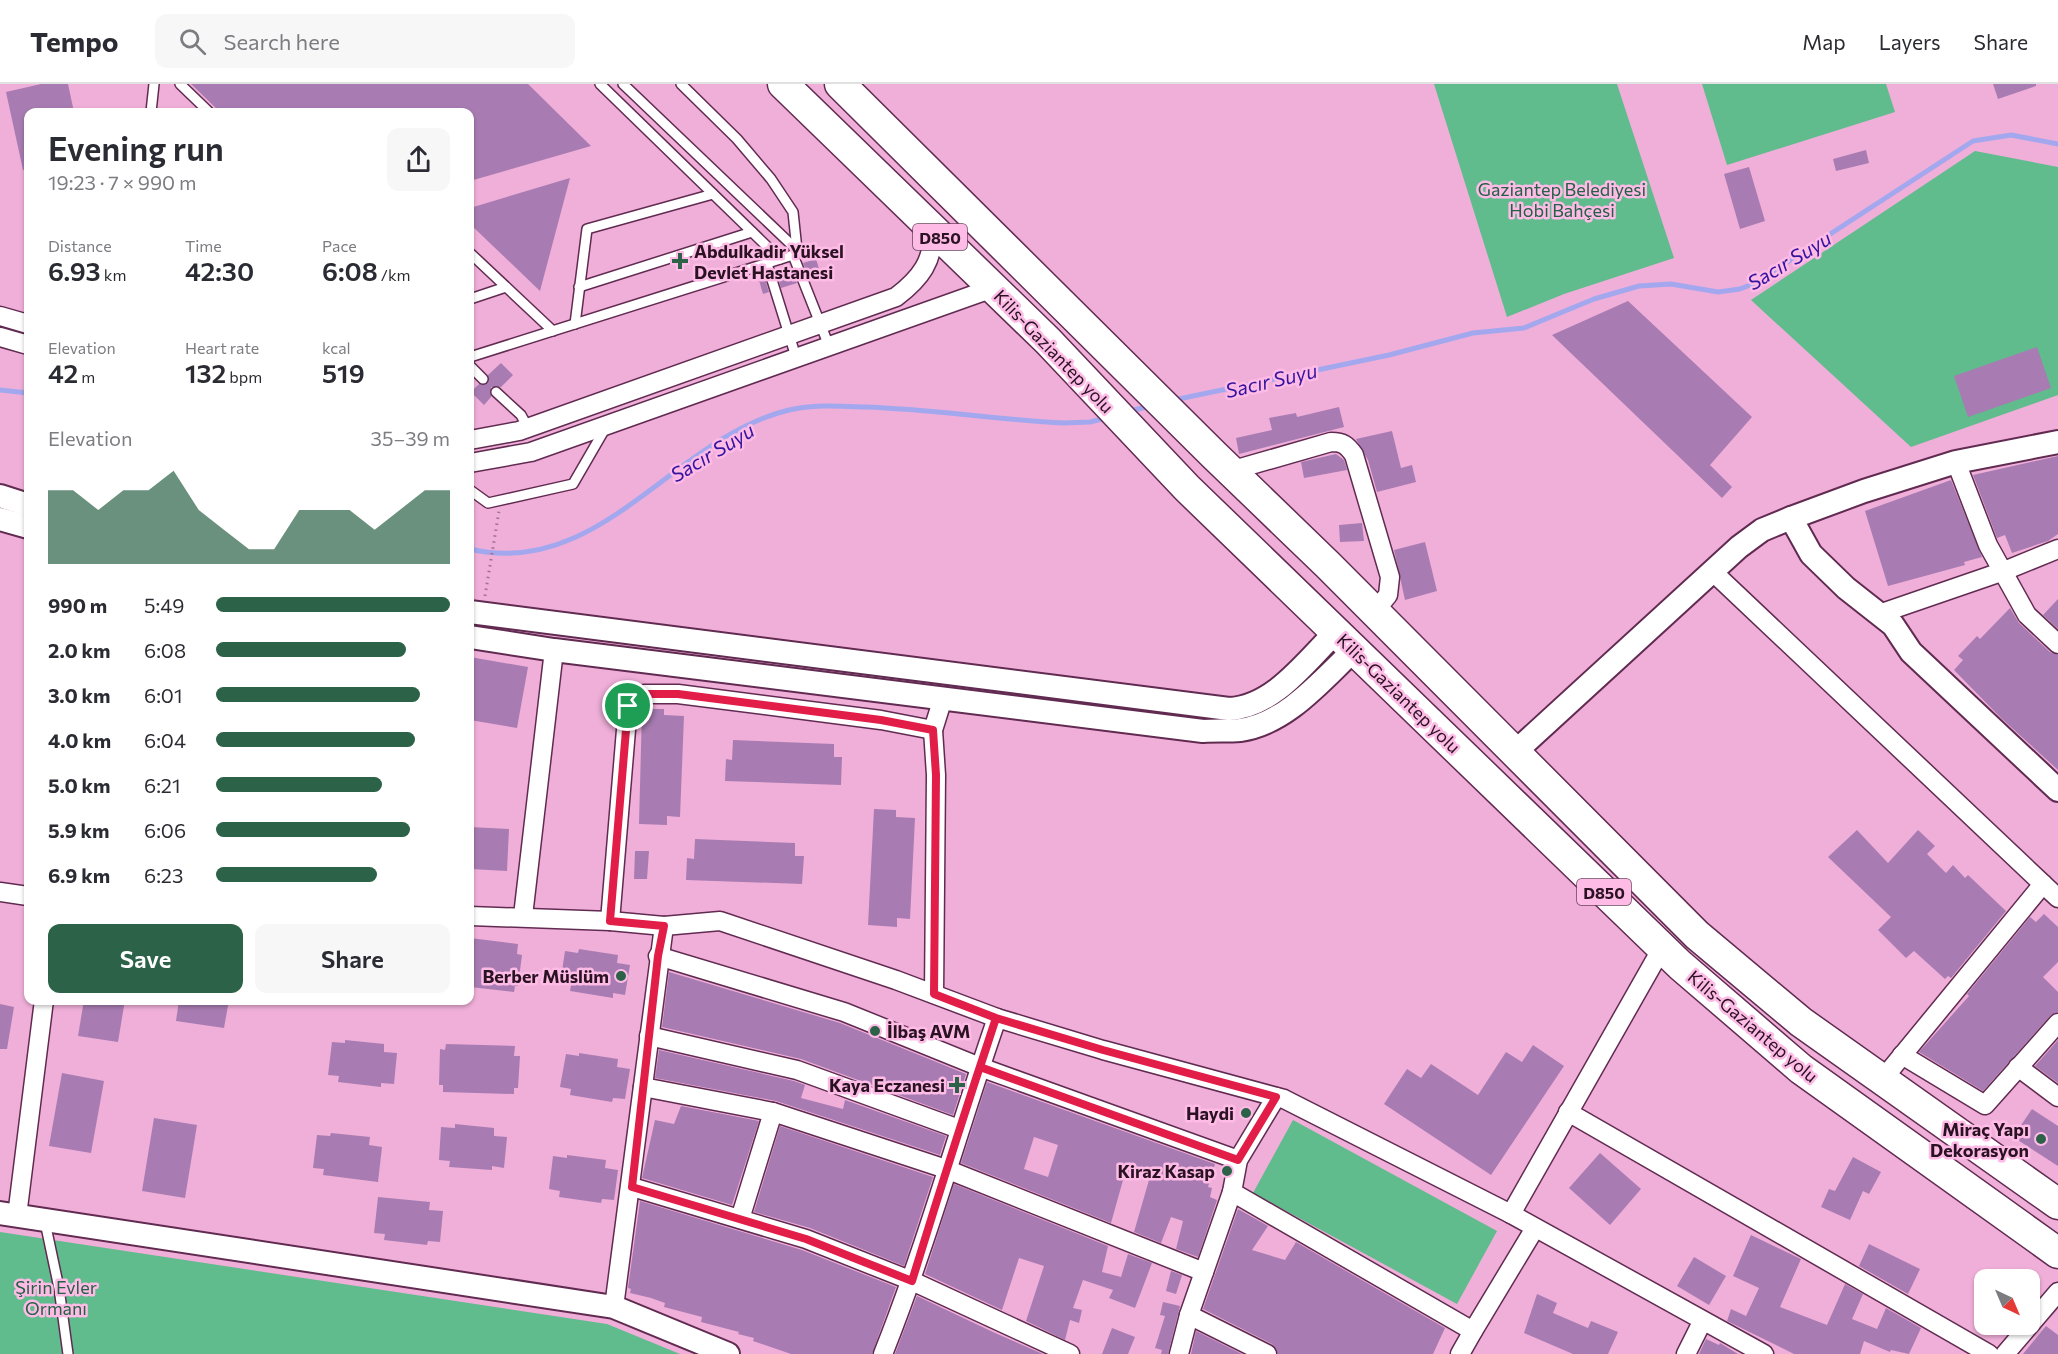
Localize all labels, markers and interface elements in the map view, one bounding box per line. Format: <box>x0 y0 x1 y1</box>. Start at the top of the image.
search box <box>155 14 575 68</box>
text: Tempo <box>30 24 119 58</box>
icon: search <box>176 25 209 58</box>
text: Search here <box>224 28 340 55</box>
text: Map <box>1802 29 1846 54</box>
text: Layers <box>1879 29 1941 54</box>
text: Share <box>1974 29 2028 54</box>
text: Evening run <box>48 127 224 168</box>
button: share <box>387 128 450 191</box>
text: 19:23 · 7 × 990 m <box>48 170 196 194</box>
park label: Gaziantep Belediyesi Hobi Bahçesi <box>1478 178 1646 221</box>
road number: D850 <box>913 224 967 250</box>
water label: Sacır Suyu <box>1743 226 1835 294</box>
text: Distance <box>48 236 112 255</box>
text: Time <box>185 236 222 255</box>
text: Pace <box>322 236 357 255</box>
place label: Abdulkadir Yüksel Devlet Hastanesi <box>694 240 844 283</box>
marker: Abdulkadir Yüksel Devlet Hastanesi <box>671 252 689 270</box>
text: 6.93 <box>48 255 101 286</box>
text: 42:30 <box>185 255 254 286</box>
text: 6:08 <box>322 255 378 286</box>
text: km <box>101 265 126 284</box>
text: /km <box>378 265 411 284</box>
street label: Kilis-Gaziantep yolu <box>990 285 1118 417</box>
text: Elevation <box>48 338 116 357</box>
text: Heart rate <box>185 338 259 357</box>
text: kcal <box>322 338 351 357</box>
text: 42 <box>48 357 78 388</box>
text: 132 <box>185 357 226 388</box>
text: 519 <box>322 357 365 388</box>
water label: Sacır Suyu <box>1223 358 1319 402</box>
text: m <box>78 367 95 386</box>
text: bpm <box>226 367 262 386</box>
water label: Sacır Suyu <box>666 418 758 486</box>
text: Elevation <box>48 426 133 450</box>
text: 35–39 m <box>370 426 450 450</box>
text: 990 m <box>48 593 107 617</box>
text: 5:49 <box>144 593 184 617</box>
street label: Kilis-Gaziantep yolu <box>1333 629 1465 757</box>
text: 2.0 km <box>48 638 110 662</box>
text: 6:08 <box>144 638 186 662</box>
pin <box>602 680 653 731</box>
text: 3.0 km <box>48 683 110 707</box>
text: 6:01 <box>144 683 182 707</box>
icon: arrive <box>611 689 644 722</box>
text: 4.0 km <box>48 728 111 752</box>
text: 6:04 <box>144 728 186 752</box>
text: 5.0 km <box>48 773 110 797</box>
text: 6:21 <box>144 773 181 797</box>
text: 5.9 km <box>48 818 110 842</box>
text: 6:06 <box>144 818 186 842</box>
text: 6.9 km <box>48 863 110 887</box>
text: 6:23 <box>144 863 183 887</box>
road number: D850 <box>1577 879 1631 905</box>
button: Save <box>48 924 243 993</box>
button: Share <box>255 924 450 993</box>
place label: Berber Müslüm <box>482 965 609 987</box>
street label: Kilis-Gaziantep yolu <box>1684 965 1822 1087</box>
marker: Berber Müslüm <box>614 969 628 983</box>
place label: İlbaş AVM <box>887 1020 970 1042</box>
marker: İlbaş AVM <box>868 1024 882 1038</box>
place label: Kaya Eczanesi <box>829 1074 945 1096</box>
marker: Kaya Eczanesi <box>950 1078 964 1092</box>
place label: Haydi <box>1186 1102 1234 1124</box>
marker: Haydi <box>1239 1106 1253 1120</box>
place label: Miraç Yapı Dekorasyon <box>1930 1118 2029 1161</box>
marker: Miraç Yapı Dekorasyon <box>2034 1132 2048 1146</box>
place label: Kiraz Kasap <box>1117 1160 1215 1182</box>
marker: Kiraz Kasap <box>1220 1164 1234 1178</box>
north arrow <box>1974 1269 2040 1335</box>
map controls <box>1974 1269 2040 1335</box>
park label: Şirin Evler Ormanı <box>15 1276 97 1319</box>

